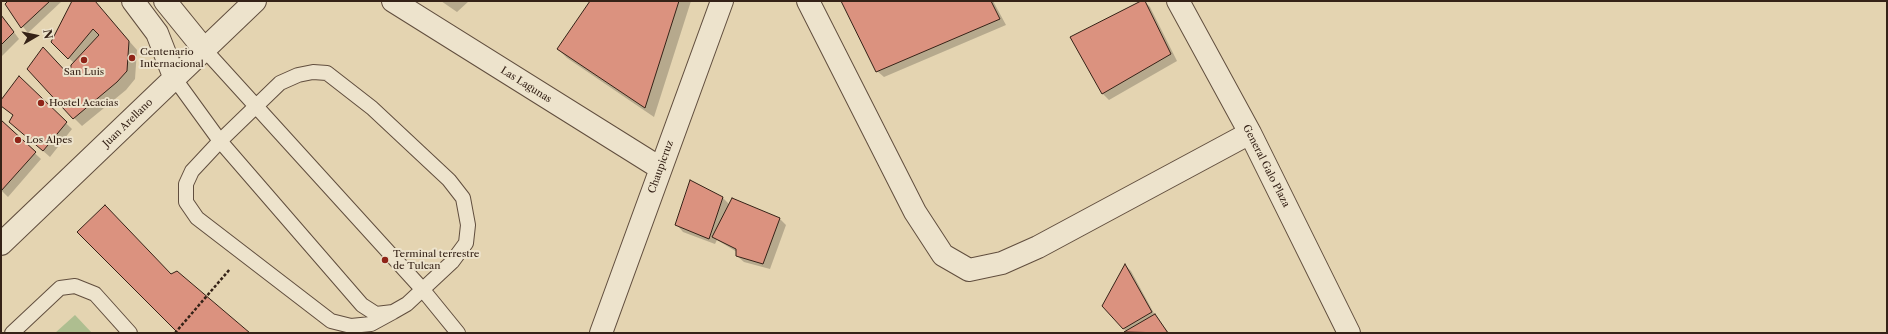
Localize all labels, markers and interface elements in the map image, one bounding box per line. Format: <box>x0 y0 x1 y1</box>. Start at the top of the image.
north arrow <box>16 16 56 56</box>
text: N <box>40 28 56 40</box>
place label: Centenario Internacional <box>140 46 204 70</box>
marker: Centenario Internacional <box>127 53 137 63</box>
marker: San Luis <box>79 55 89 65</box>
street label: Las Lagunas <box>498 65 554 105</box>
place label: San Luis <box>64 66 104 78</box>
street label: Juan Arellano <box>101 96 155 150</box>
place label: Hostel Acacias <box>49 97 118 109</box>
marker: Hostel Acacias <box>36 98 46 108</box>
street label: General Galo Plaza <box>1240 123 1292 209</box>
place label: Los Alpes <box>26 134 72 146</box>
marker: Los Alpes <box>13 135 23 145</box>
street label: Chaupicruz <box>646 139 676 195</box>
place label: Terminal terrestre de Tulcan <box>393 248 479 272</box>
marker: Terminal terrestre de Tulcan <box>380 255 390 265</box>

